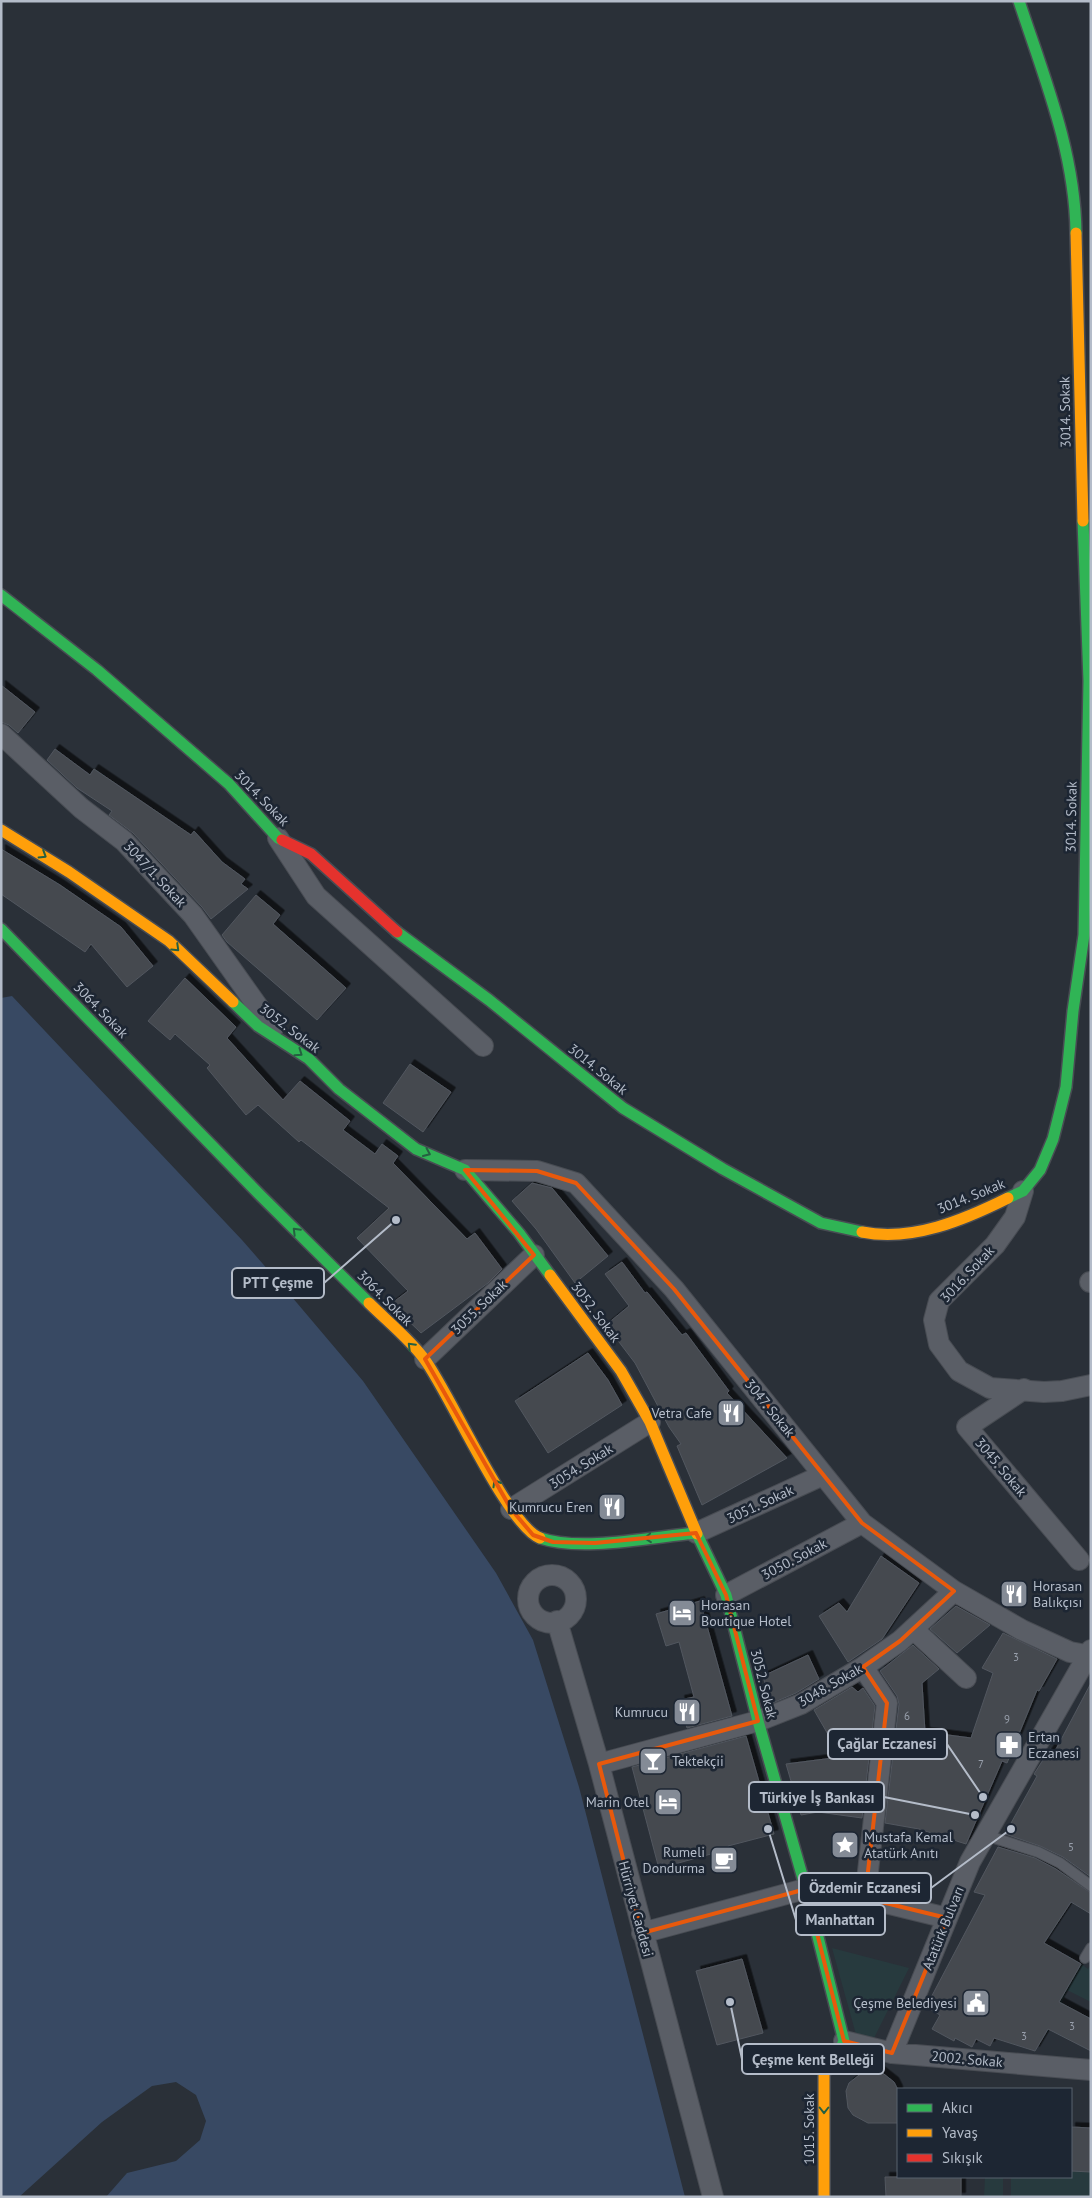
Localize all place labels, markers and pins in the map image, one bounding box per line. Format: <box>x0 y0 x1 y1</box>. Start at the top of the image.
callout: PTT Çeşme <box>232 1268 324 1298</box>
restaurant icon: Vetra Cafe <box>716 1398 746 1428</box>
place label: Vetra Cafe <box>650 1404 712 1422</box>
restaurant icon: Kumrucu Eren <box>597 1492 627 1522</box>
place label: Kumrucu Eren <box>509 1498 593 1516</box>
place label: Horasan Balıkçısı <box>1033 1577 1082 1611</box>
restaurant icon: Horasan Balıkçısı <box>999 1579 1029 1609</box>
place label: Horasan Boutique Hotel <box>701 1596 791 1630</box>
hotel icon: Horasan Boutique Hotel <box>667 1598 697 1628</box>
restaurant icon: Kumrucu <box>672 1697 702 1727</box>
place label: Kumrucu <box>615 1703 668 1721</box>
place label: Ertan Eczanesi <box>1028 1728 1079 1762</box>
callout: Çağlar Eczanesi <box>828 1729 947 1759</box>
pharmacy icon: Ertan Eczanesi <box>994 1730 1024 1760</box>
bar icon: Tektekçii <box>638 1746 668 1776</box>
place label: Tektekçii <box>672 1752 724 1770</box>
callout: Türkiye İş Bankası <box>749 1782 884 1812</box>
hotel icon: Marin Otel <box>653 1787 683 1817</box>
place label: Marin Otel <box>586 1793 649 1811</box>
place label: Mustafa Kemal Atatürk Anıtı <box>864 1828 953 1862</box>
place icon: Mustafa Kemal Atatürk Anıtı <box>830 1830 860 1860</box>
place label: Rumeli Dondurma <box>643 1843 705 1877</box>
cafe icon: Rumeli Dondurma <box>709 1845 739 1875</box>
callout: Özdemir Eczanesi <box>799 1873 931 1903</box>
callout: Manhattan <box>796 1905 885 1935</box>
public building icon: Çeşme Belediyesi <box>961 1988 991 2018</box>
place label: Çeşme Belediyesi <box>853 1994 957 2012</box>
callout: Çeşme kent Belleği <box>742 2044 884 2074</box>

